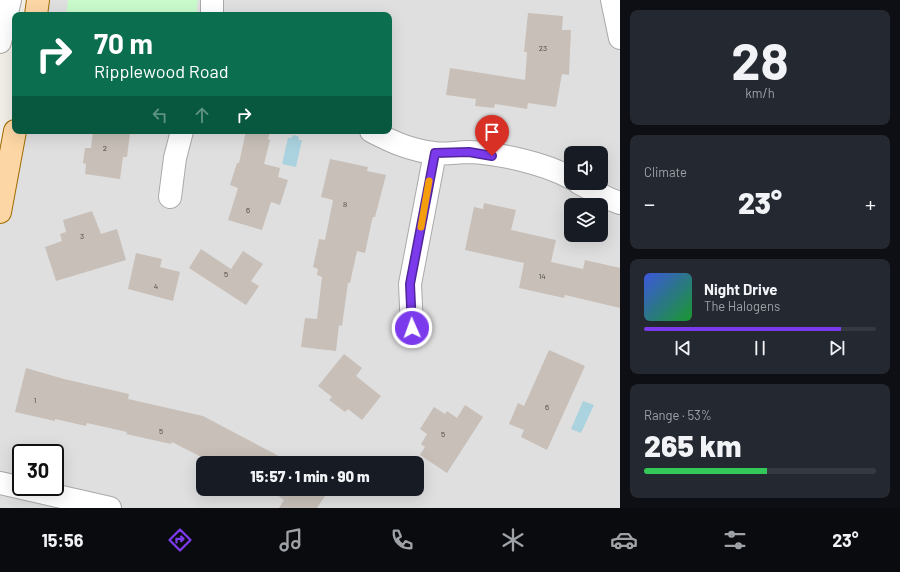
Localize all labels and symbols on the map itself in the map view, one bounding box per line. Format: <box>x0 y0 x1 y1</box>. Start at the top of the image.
house number: 23 <box>539 43 547 53</box>
pin <box>475 115 509 156</box>
house number: 2 <box>103 143 107 153</box>
house number: 8 <box>343 199 347 209</box>
house number: 6 <box>246 205 250 215</box>
house number: 3 <box>80 231 84 241</box>
house number: 5 <box>224 269 228 279</box>
house number: 14 <box>538 271 546 281</box>
house number: 4 <box>154 281 158 291</box>
position arrow <box>391 307 433 349</box>
house number: 1 <box>34 395 37 405</box>
house number: 6 <box>545 402 549 412</box>
house number: 5 <box>159 426 163 436</box>
house number: 5 <box>441 429 445 439</box>
speed limit sign: 30 <box>12 444 64 496</box>

